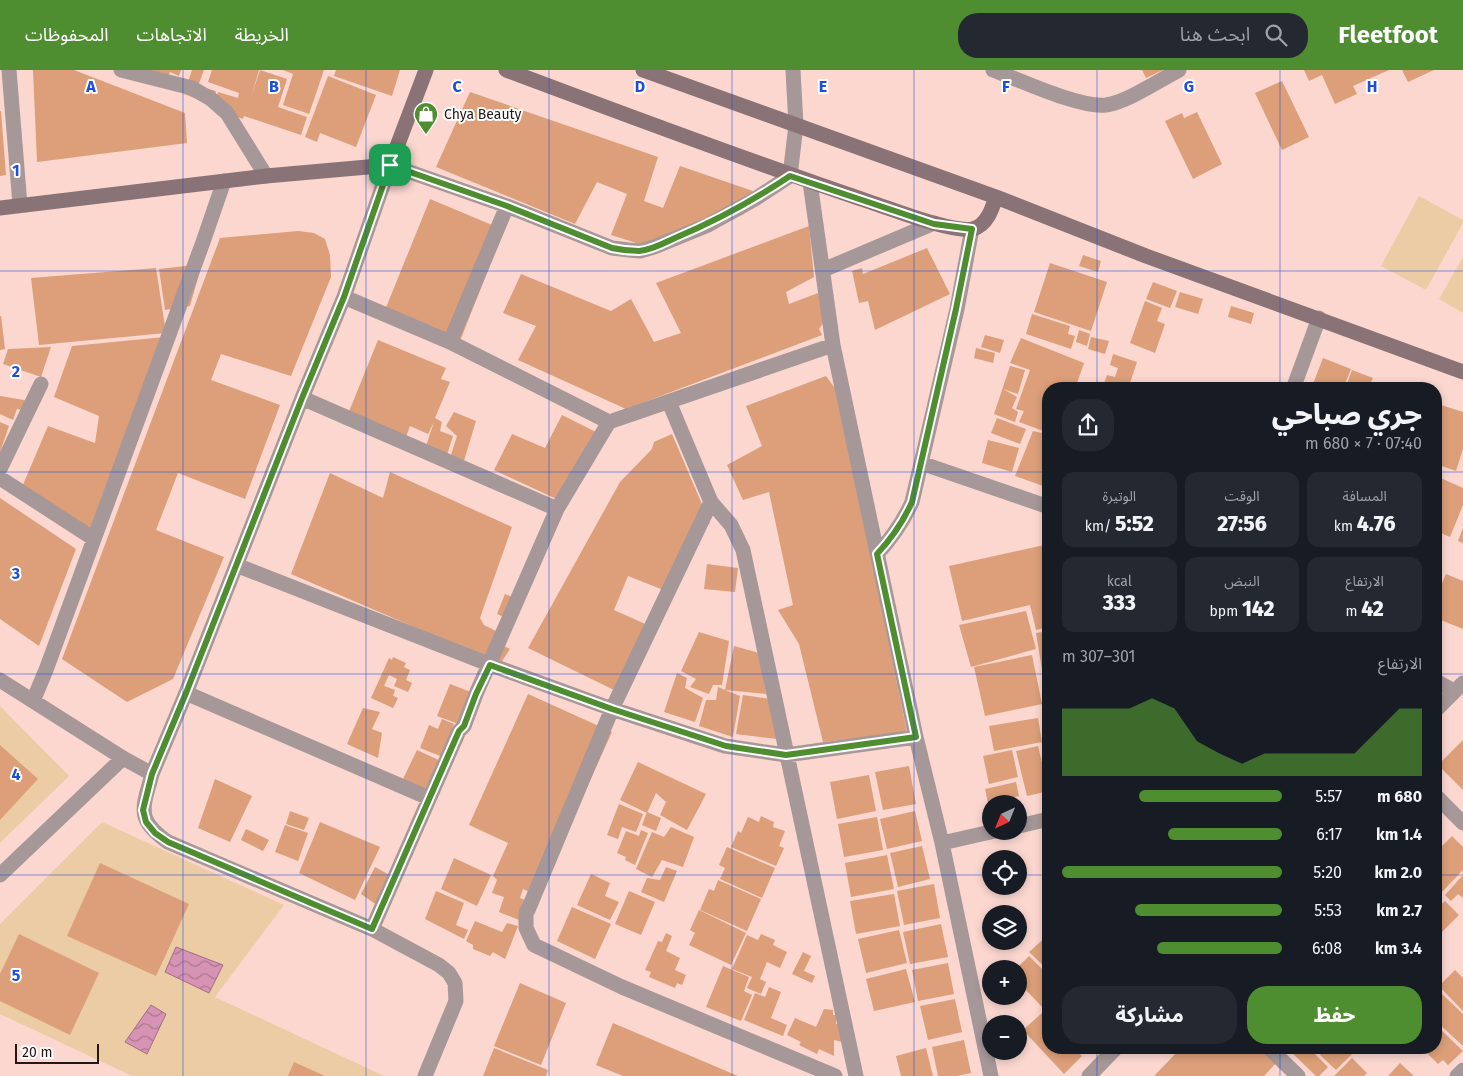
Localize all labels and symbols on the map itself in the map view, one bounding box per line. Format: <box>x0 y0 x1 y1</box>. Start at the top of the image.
text: A <box>85 77 96 96</box>
text: B <box>269 77 279 96</box>
text: C <box>452 77 462 96</box>
text: D <box>635 77 645 96</box>
text: E <box>819 77 827 96</box>
text: F <box>1002 77 1010 96</box>
text: G <box>1184 77 1194 96</box>
text: H <box>1367 77 1377 96</box>
shop icon: Chya Beauty <box>413 101 439 135</box>
place label: Chya Beauty <box>444 106 522 123</box>
pin <box>369 144 411 186</box>
text: 1 <box>12 161 20 180</box>
text: 2 <box>12 362 20 381</box>
text: 3 <box>11 564 20 583</box>
text: 4 <box>11 765 21 784</box>
north arrow <box>982 795 1028 840</box>
text: 5 <box>12 966 21 985</box>
scale bar <box>15 1041 99 1064</box>

